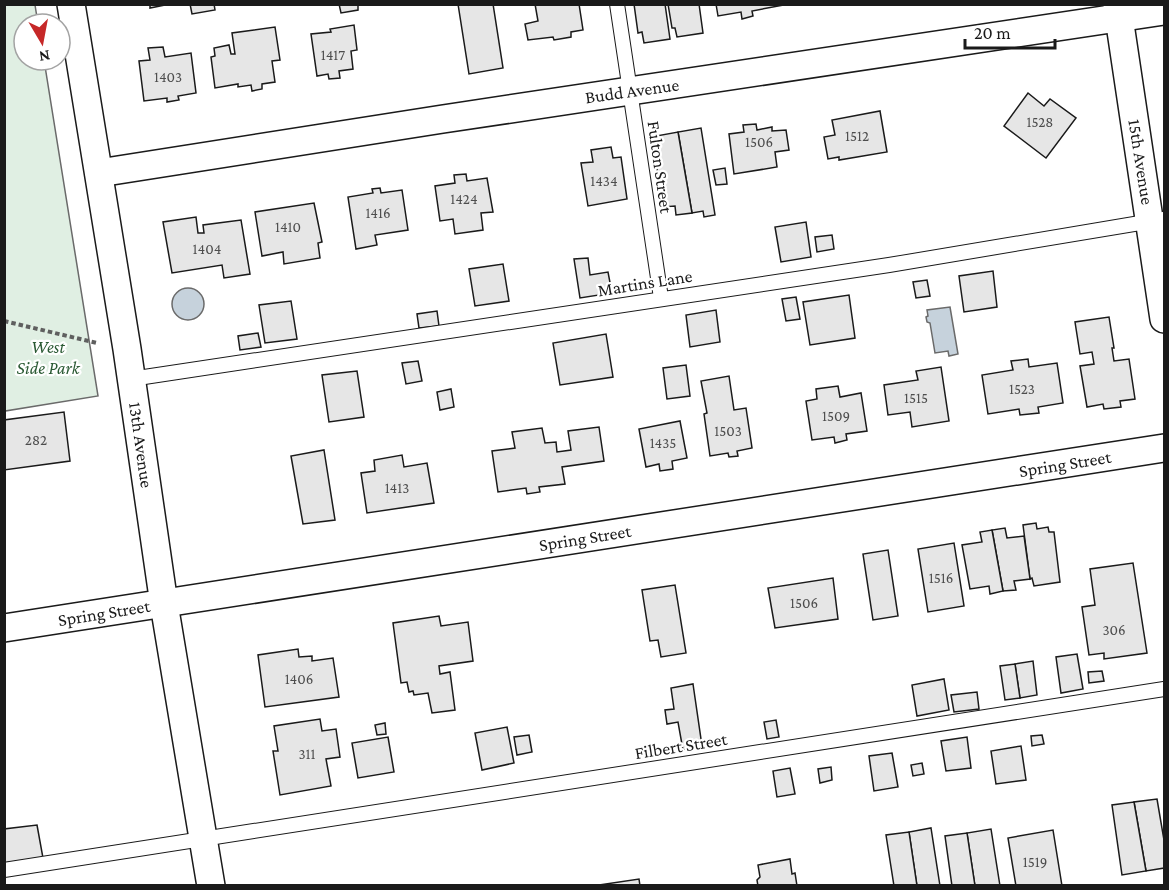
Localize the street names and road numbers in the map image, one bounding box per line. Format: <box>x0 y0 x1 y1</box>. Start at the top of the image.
street label: Budd Avenue <box>584 74 680 107</box>
street label: 15th Avenue <box>1124 118 1158 206</box>
street label: Fulton Street <box>644 120 677 215</box>
street label: Martins Lane <box>596 266 694 300</box>
street label: 13th Avenue <box>125 401 157 489</box>
street label: Spring Street <box>1018 447 1113 481</box>
street label: Spring Street <box>538 521 633 555</box>
street label: Spring Street <box>57 596 152 630</box>
street label: Filbert Street <box>633 729 730 763</box>

